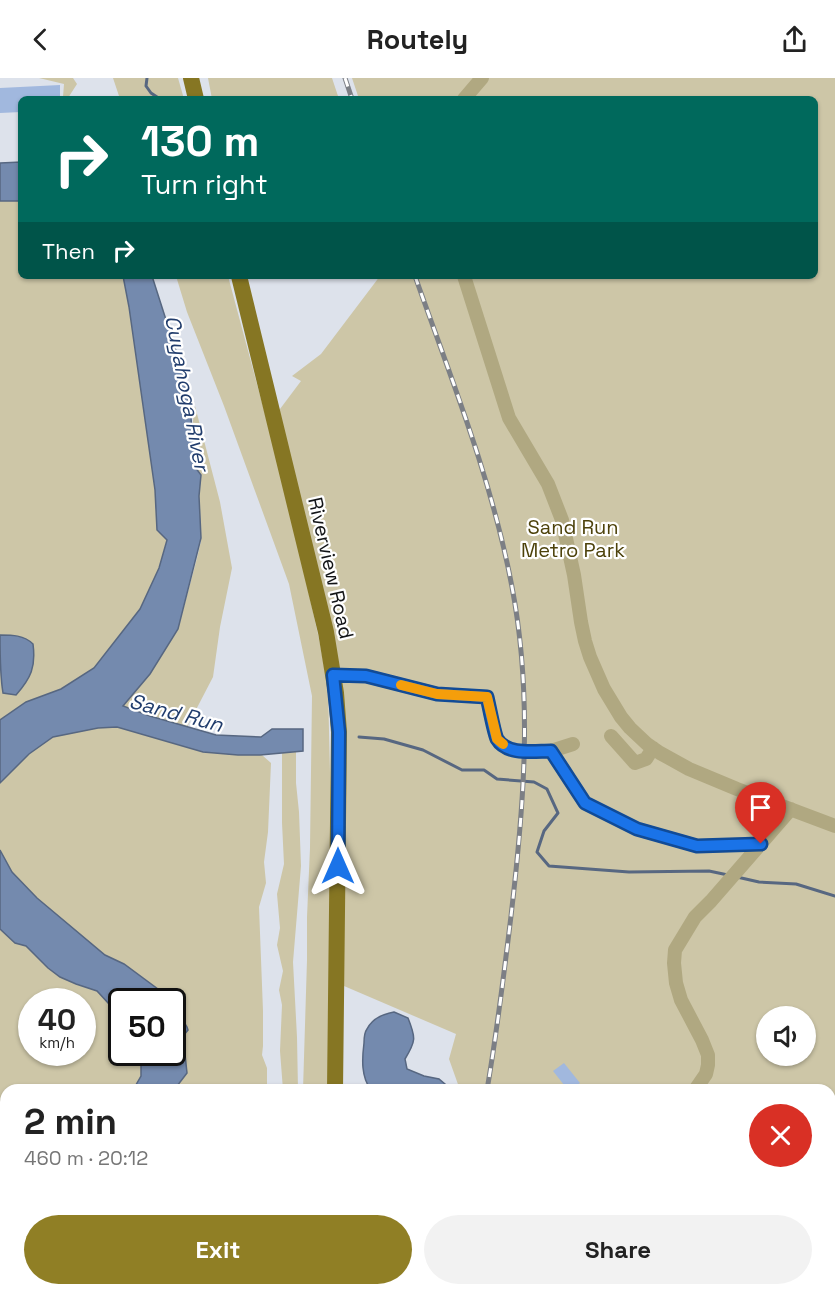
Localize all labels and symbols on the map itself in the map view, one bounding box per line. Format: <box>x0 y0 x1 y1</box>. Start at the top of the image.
water label: Cuyahoga River <box>159 313 216 475</box>
street label: Riverview Road <box>302 495 360 641</box>
park label: Sand Run Metro Park <box>521 514 625 563</box>
water label: Sand Run <box>126 687 227 738</box>
pin <box>735 782 786 844</box>
position arrow <box>306 834 370 898</box>
speed limit sign: 50 <box>108 988 186 1066</box>

